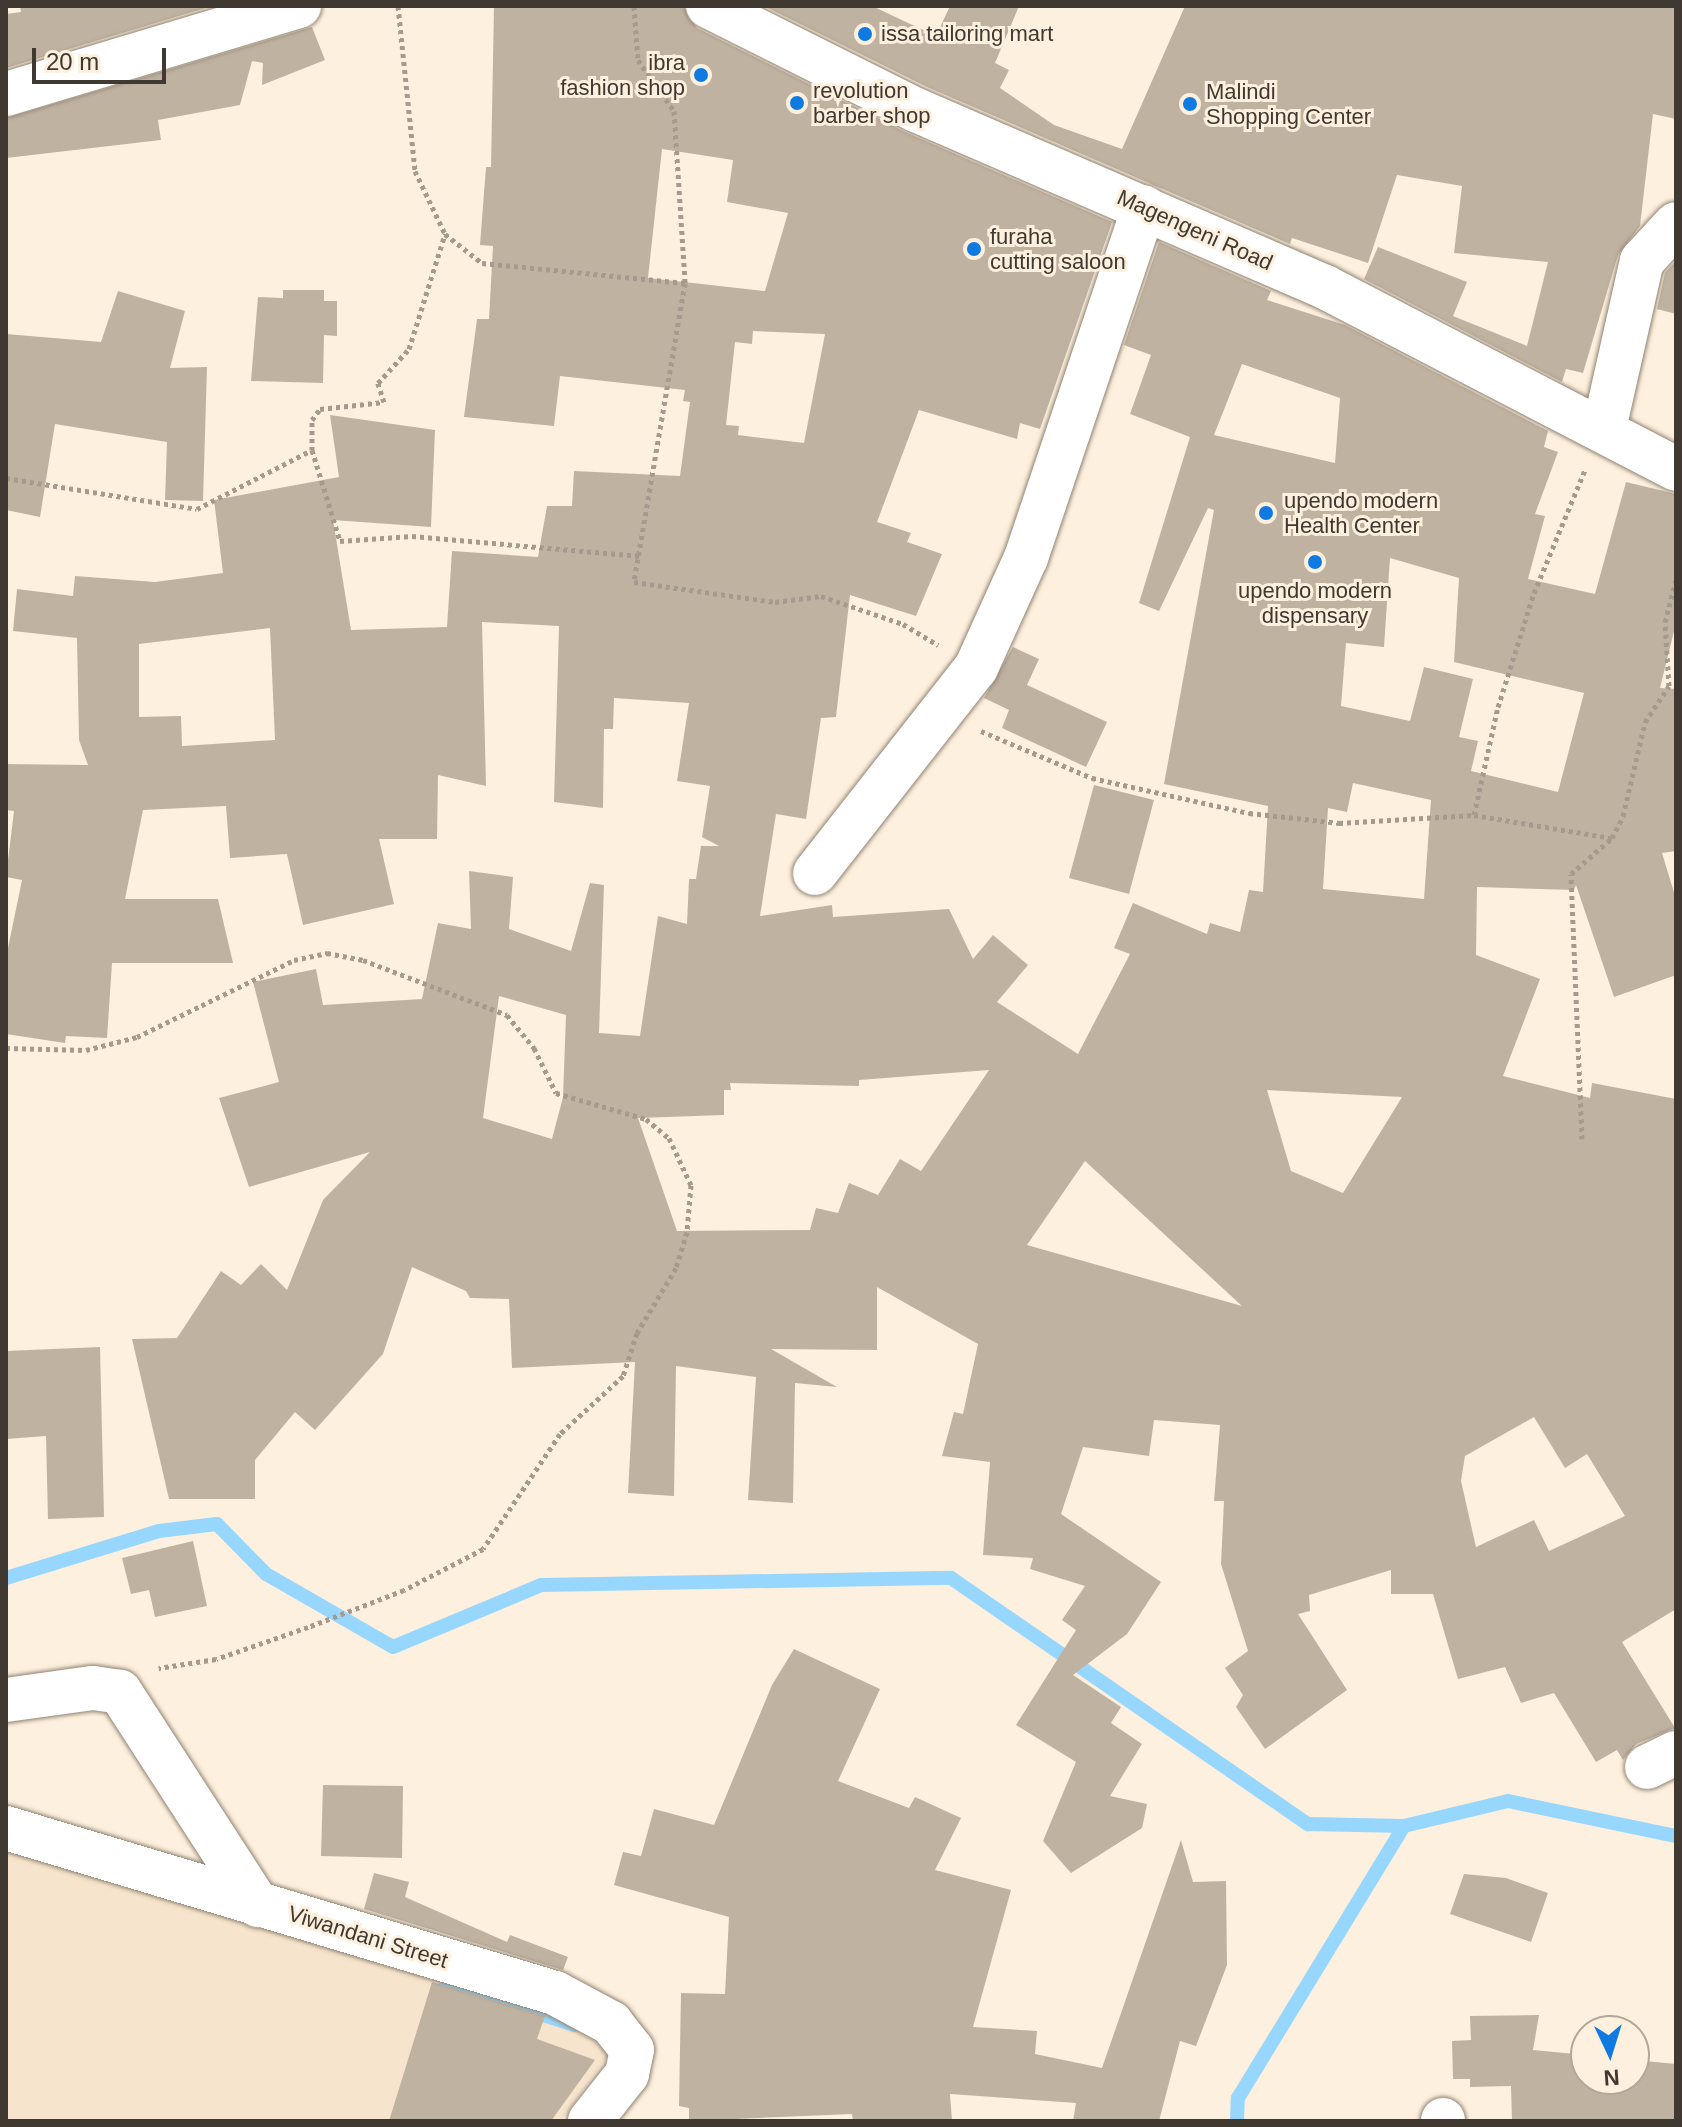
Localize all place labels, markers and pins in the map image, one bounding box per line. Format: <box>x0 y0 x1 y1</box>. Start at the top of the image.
place label: issa tailoring mart <box>881 21 1053 47</box>
marker: issa tailoring mart <box>856 25 874 43</box>
place label: ibra fashion shop <box>560 49 685 100</box>
marker: ibra fashion shop <box>692 66 710 84</box>
place label: revolution barber shop <box>813 77 930 128</box>
place label: Malindi Shopping Center <box>1206 78 1371 130</box>
marker: revolution barber shop <box>788 94 806 112</box>
marker: Malindi Shopping Center <box>1181 95 1199 113</box>
place label: furaha cutting saloon <box>990 223 1126 274</box>
marker: furaha cutting saloon <box>965 240 983 258</box>
place label: upendo modern Health Center <box>1284 487 1438 538</box>
marker: upendo modern Health Center <box>1255 502 1277 524</box>
marker: upendo modern dispensary <box>1304 551 1326 573</box>
place label: upendo modern dispensary <box>1238 577 1392 628</box>

